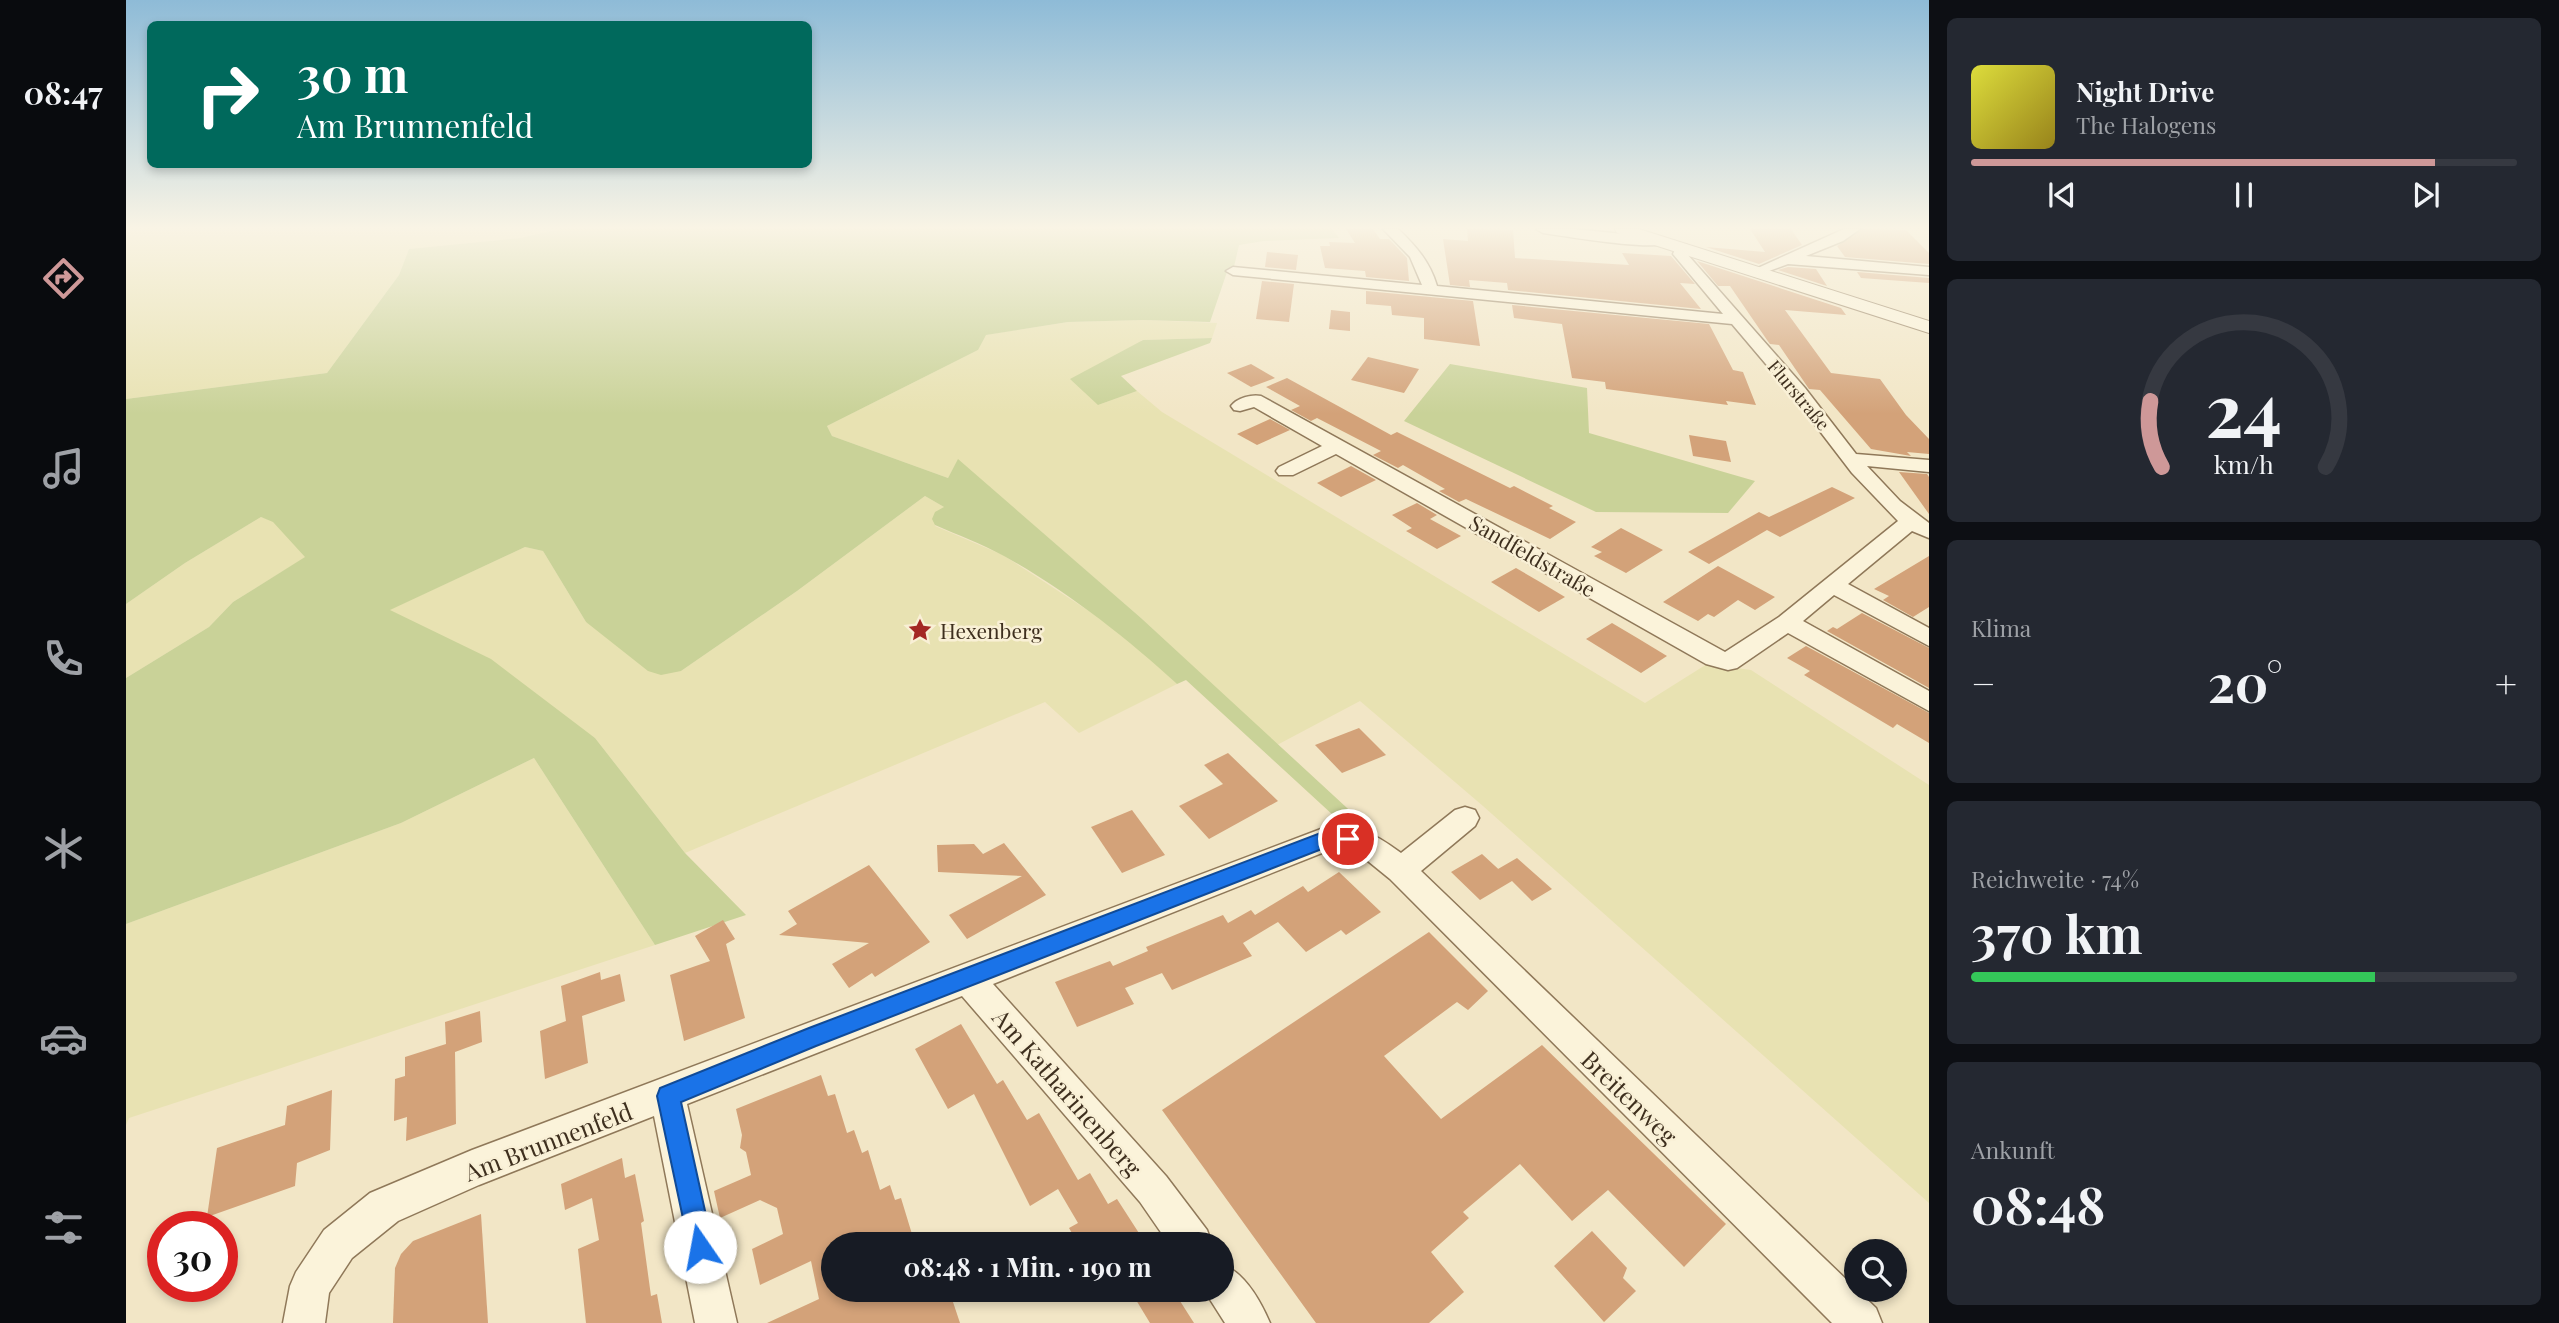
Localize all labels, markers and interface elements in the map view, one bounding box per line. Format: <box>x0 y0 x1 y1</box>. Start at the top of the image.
text: 30 m <box>297 40 408 105</box>
icon: right <box>182 49 273 140</box>
text: 08:47 <box>24 70 102 113</box>
text: Night Drive <box>2076 74 2214 109</box>
text: Am Brunnenfeld <box>297 103 533 146</box>
text: The Halogens <box>2076 109 2216 140</box>
icon: previous <box>2043 176 2081 214</box>
icon: pause <box>2225 176 2263 214</box>
icon: next <box>2407 176 2445 214</box>
icon: directions <box>39 254 88 303</box>
street label: Flurstraße <box>1763 355 1835 435</box>
text: 24 <box>2206 358 2282 455</box>
icon: music <box>39 444 88 493</box>
text: km/h <box>2214 446 2274 479</box>
street label: Sandfeldstraße <box>1465 508 1601 602</box>
text: Klima <box>1971 612 2031 643</box>
place icon: Hexenberg <box>906 616 934 644</box>
place label: Hexenberg <box>940 616 1042 644</box>
icon: phone <box>39 634 88 683</box>
text: 20° <box>2208 647 2283 716</box>
text: − <box>1971 657 1996 708</box>
text: + <box>2495 657 2517 708</box>
pin <box>1318 809 1378 869</box>
icon: arrive <box>1329 820 1367 858</box>
icon: climate <box>39 824 88 873</box>
text: Reichweite · 74% <box>1971 863 2139 894</box>
text: 370 km <box>1971 898 2143 967</box>
street label: Am Katharinenberg <box>986 1001 1150 1183</box>
icon: car <box>39 1014 88 1063</box>
street label: Breitenweg <box>1575 1043 1685 1151</box>
street label: Am Brunnenfeld <box>459 1094 637 1188</box>
text: Ankunft <box>1971 1134 2055 1165</box>
text: 08:48 <box>1971 1169 2105 1238</box>
icon: filters <box>39 1203 88 1252</box>
position arrow <box>663 1210 737 1284</box>
speed limit sign: 30 <box>147 1211 238 1302</box>
map controls <box>1844 1239 1907 1302</box>
button: search <box>1844 1239 1907 1302</box>
text: 08:48 · 1 Min. · 190 m <box>904 1249 1151 1284</box>

